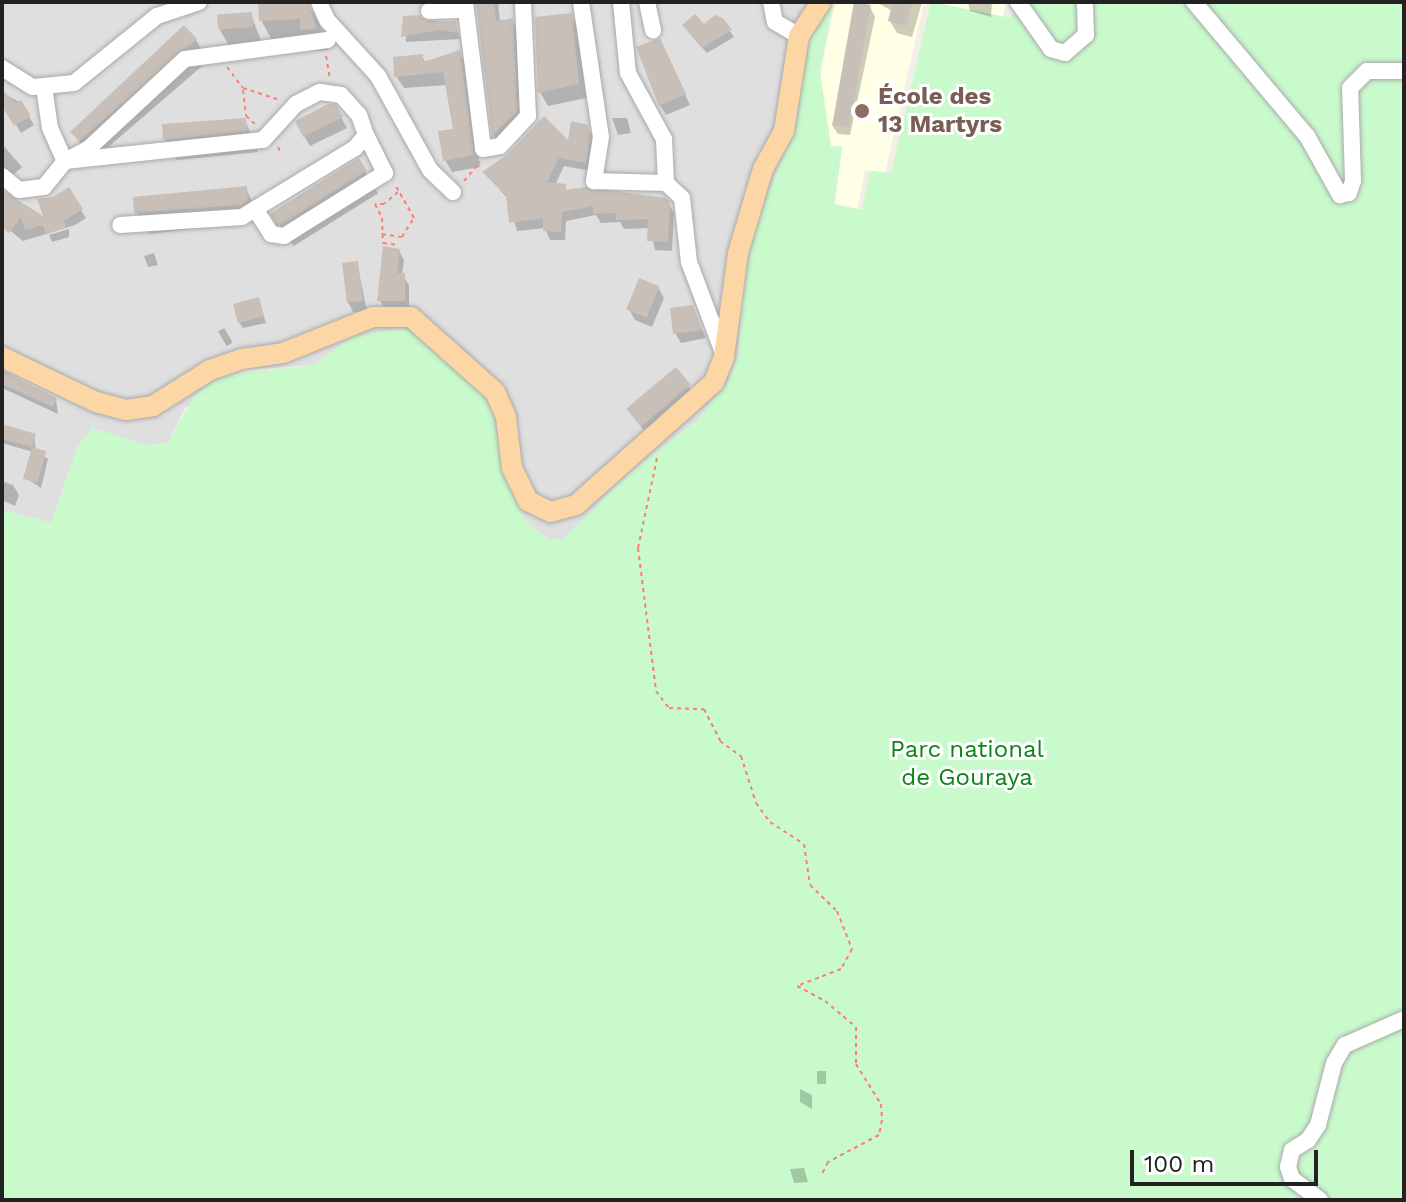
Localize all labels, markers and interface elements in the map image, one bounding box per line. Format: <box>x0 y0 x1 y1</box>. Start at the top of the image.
place label: École des 13 Martyrs <box>878 83 1002 139</box>
marker: École des 13 Martyrs <box>853 102 871 120</box>
park label: Parc national de Gouraya <box>890 736 1044 792</box>
scale bar <box>1134 1134 1322 1184</box>
text: 100 m <box>1144 1150 1214 1178</box>

